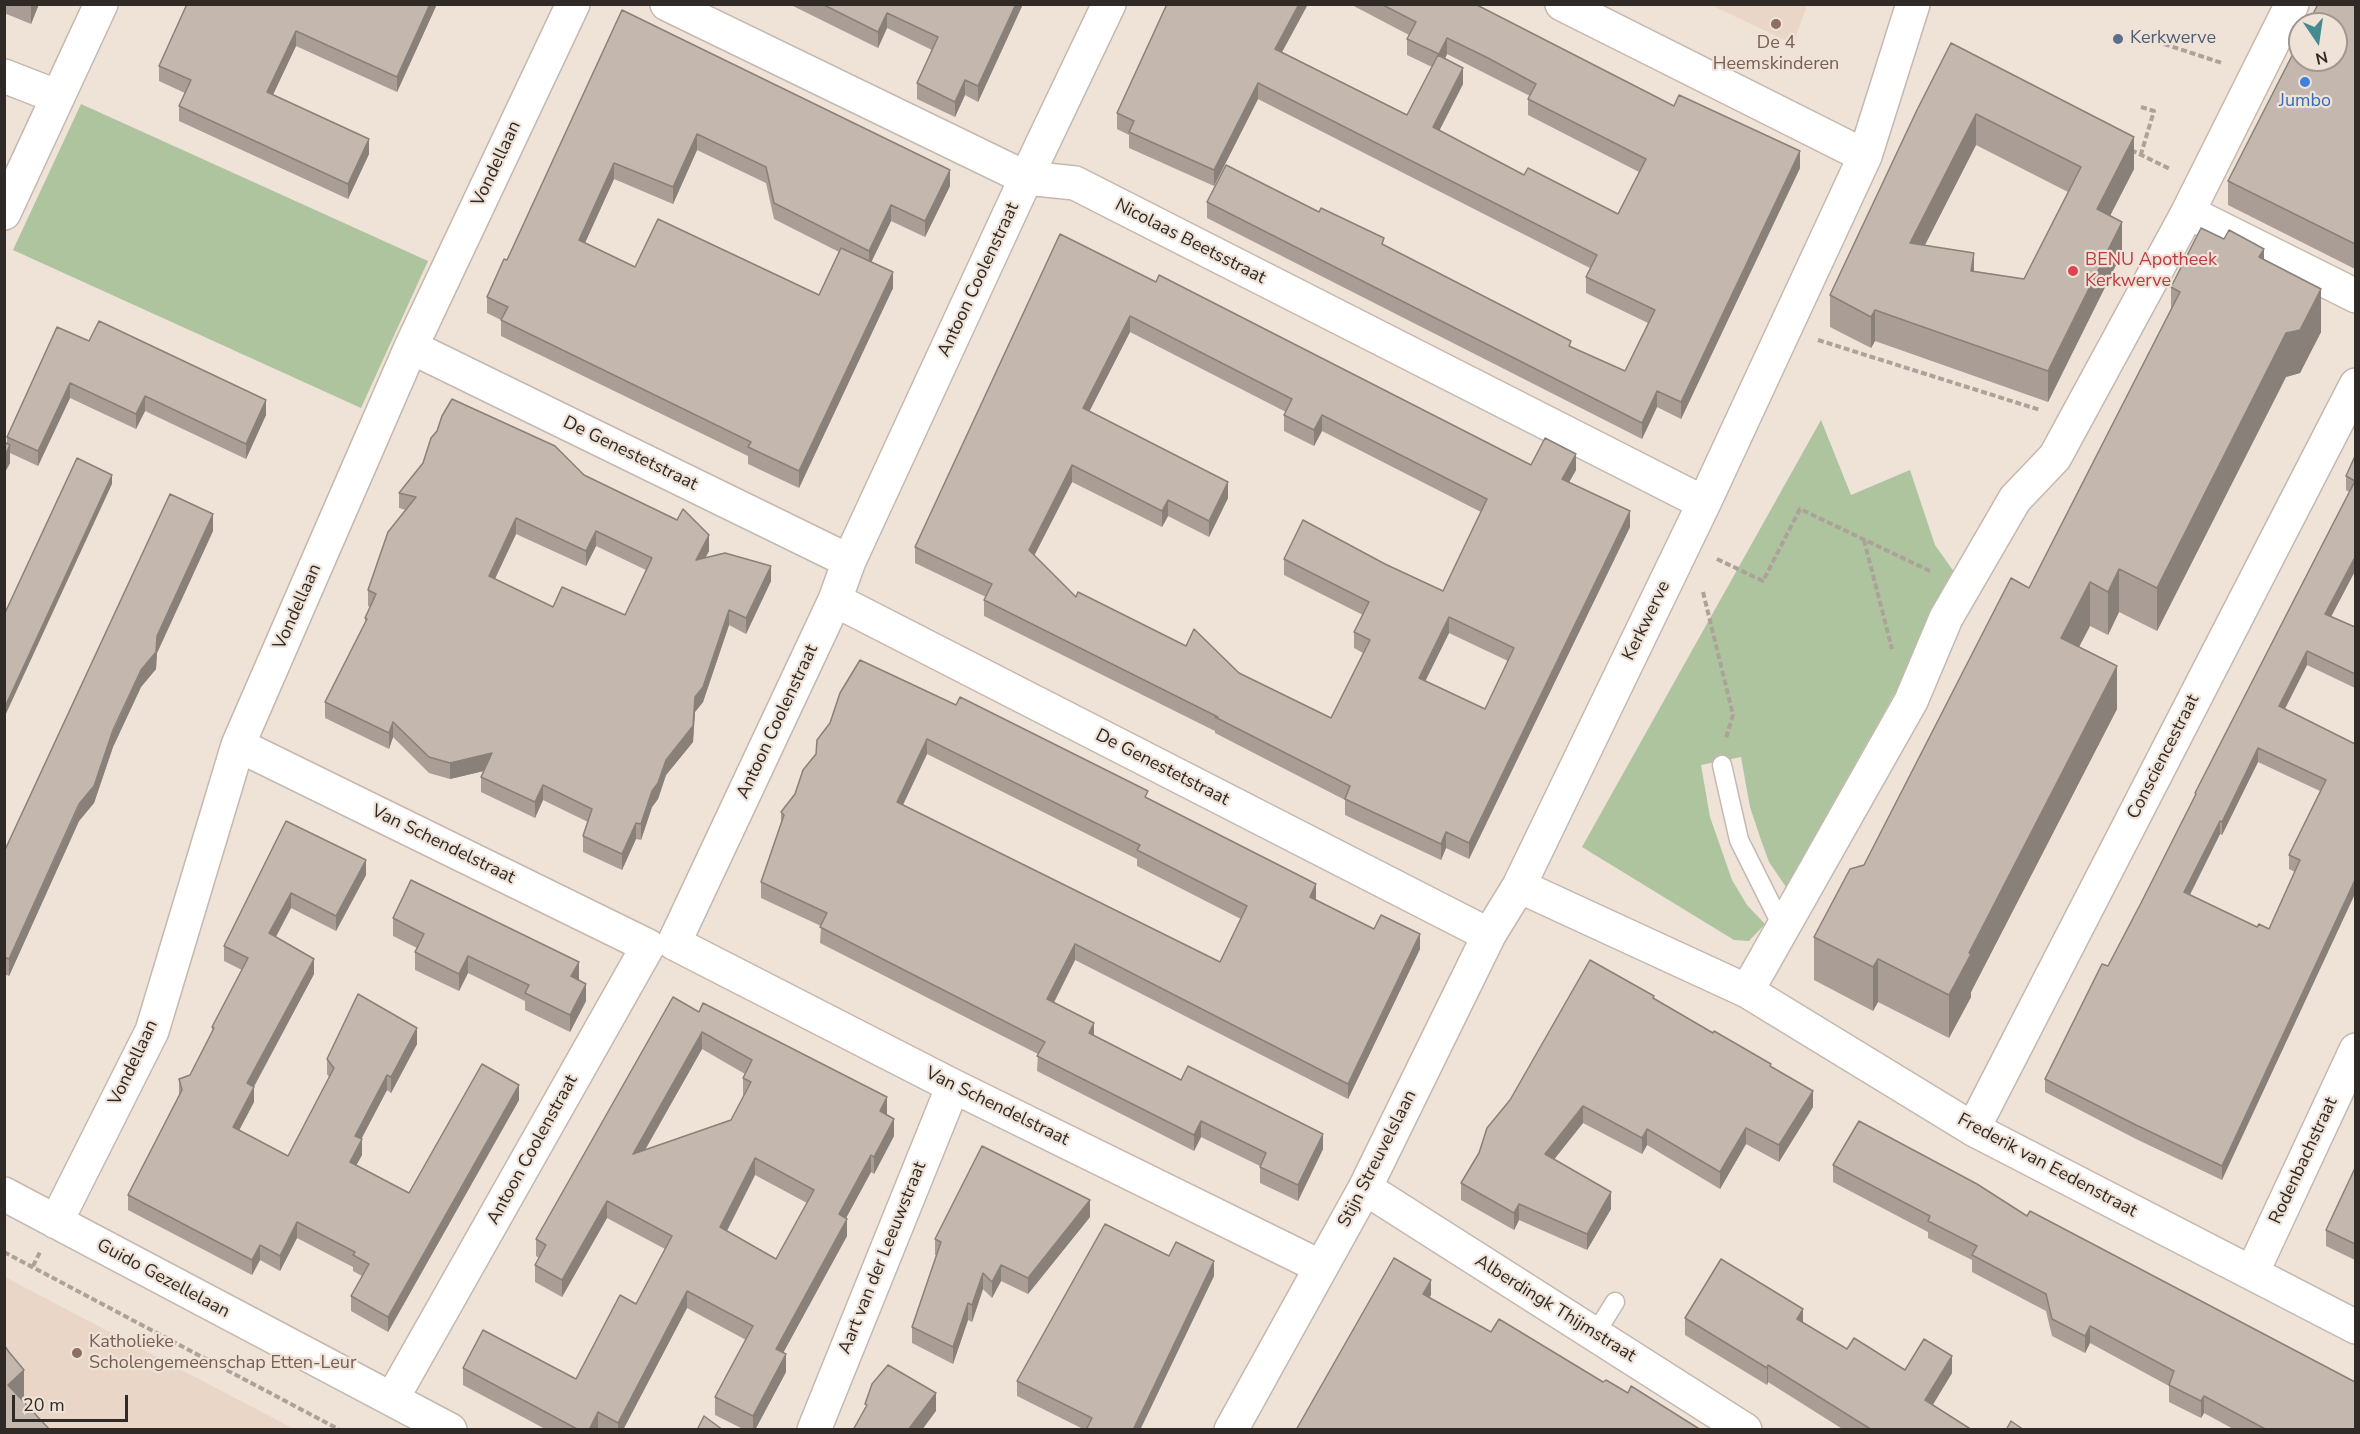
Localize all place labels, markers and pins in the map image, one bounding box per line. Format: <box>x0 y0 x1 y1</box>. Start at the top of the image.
marker: De 4 Heemskinderen <box>1769 17 1783 31</box>
place label: Kerkwerve <box>2130 28 2216 50</box>
marker: Kerkwerve <box>2111 32 2125 46</box>
place label: De 4 Heemskinderen <box>1713 33 1839 76</box>
marker: Jumbo <box>2298 75 2312 89</box>
place label: Jumbo <box>2279 91 2331 113</box>
place label: BENU Apotheek Kerkwerve <box>2085 250 2217 292</box>
marker: BENU Apotheek Kerkwerve <box>2066 264 2080 278</box>
place label: Katholieke Scholengemeenschap Etten-Leur <box>89 1332 356 1374</box>
marker: Katholieke Scholengemeenschap Etten-Leur <box>70 1346 84 1360</box>

